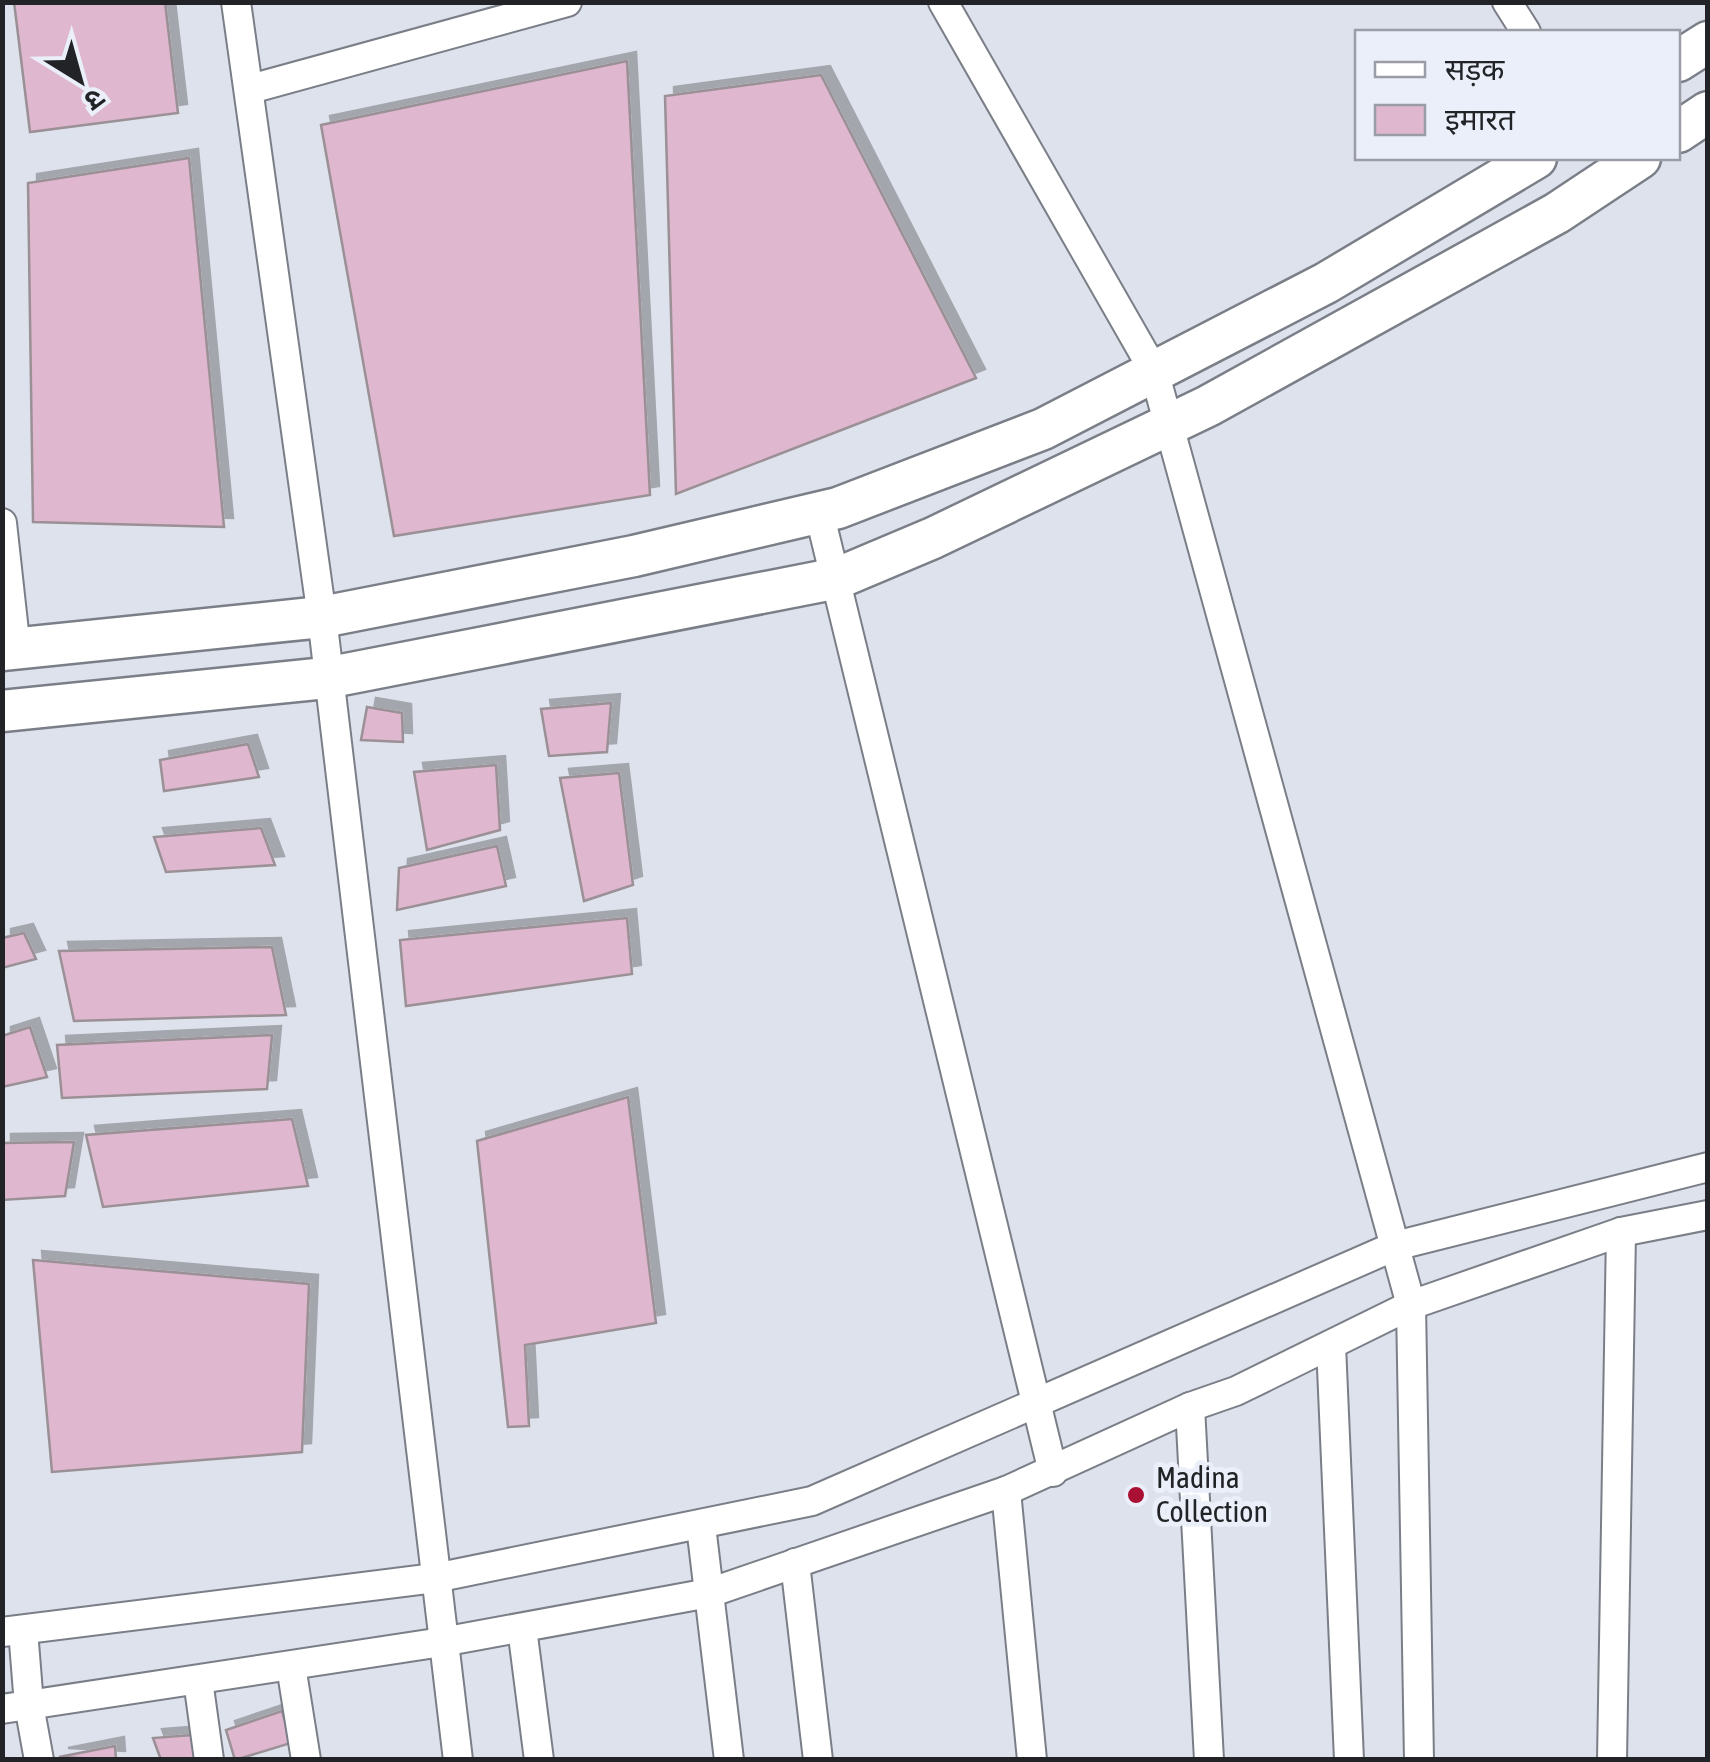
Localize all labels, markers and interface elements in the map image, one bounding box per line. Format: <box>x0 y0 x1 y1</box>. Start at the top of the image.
north arrow <box>30 30 130 130</box>
legend <box>1355 30 1680 160</box>
text: सड़क <box>1445 52 1505 87</box>
text: उ <box>78 82 111 118</box>
text: इमारत <box>1445 102 1516 136</box>
place label: Madina Collection <box>1156 1460 1268 1528</box>
marker: Madina Collection <box>1125 1484 1147 1506</box>

